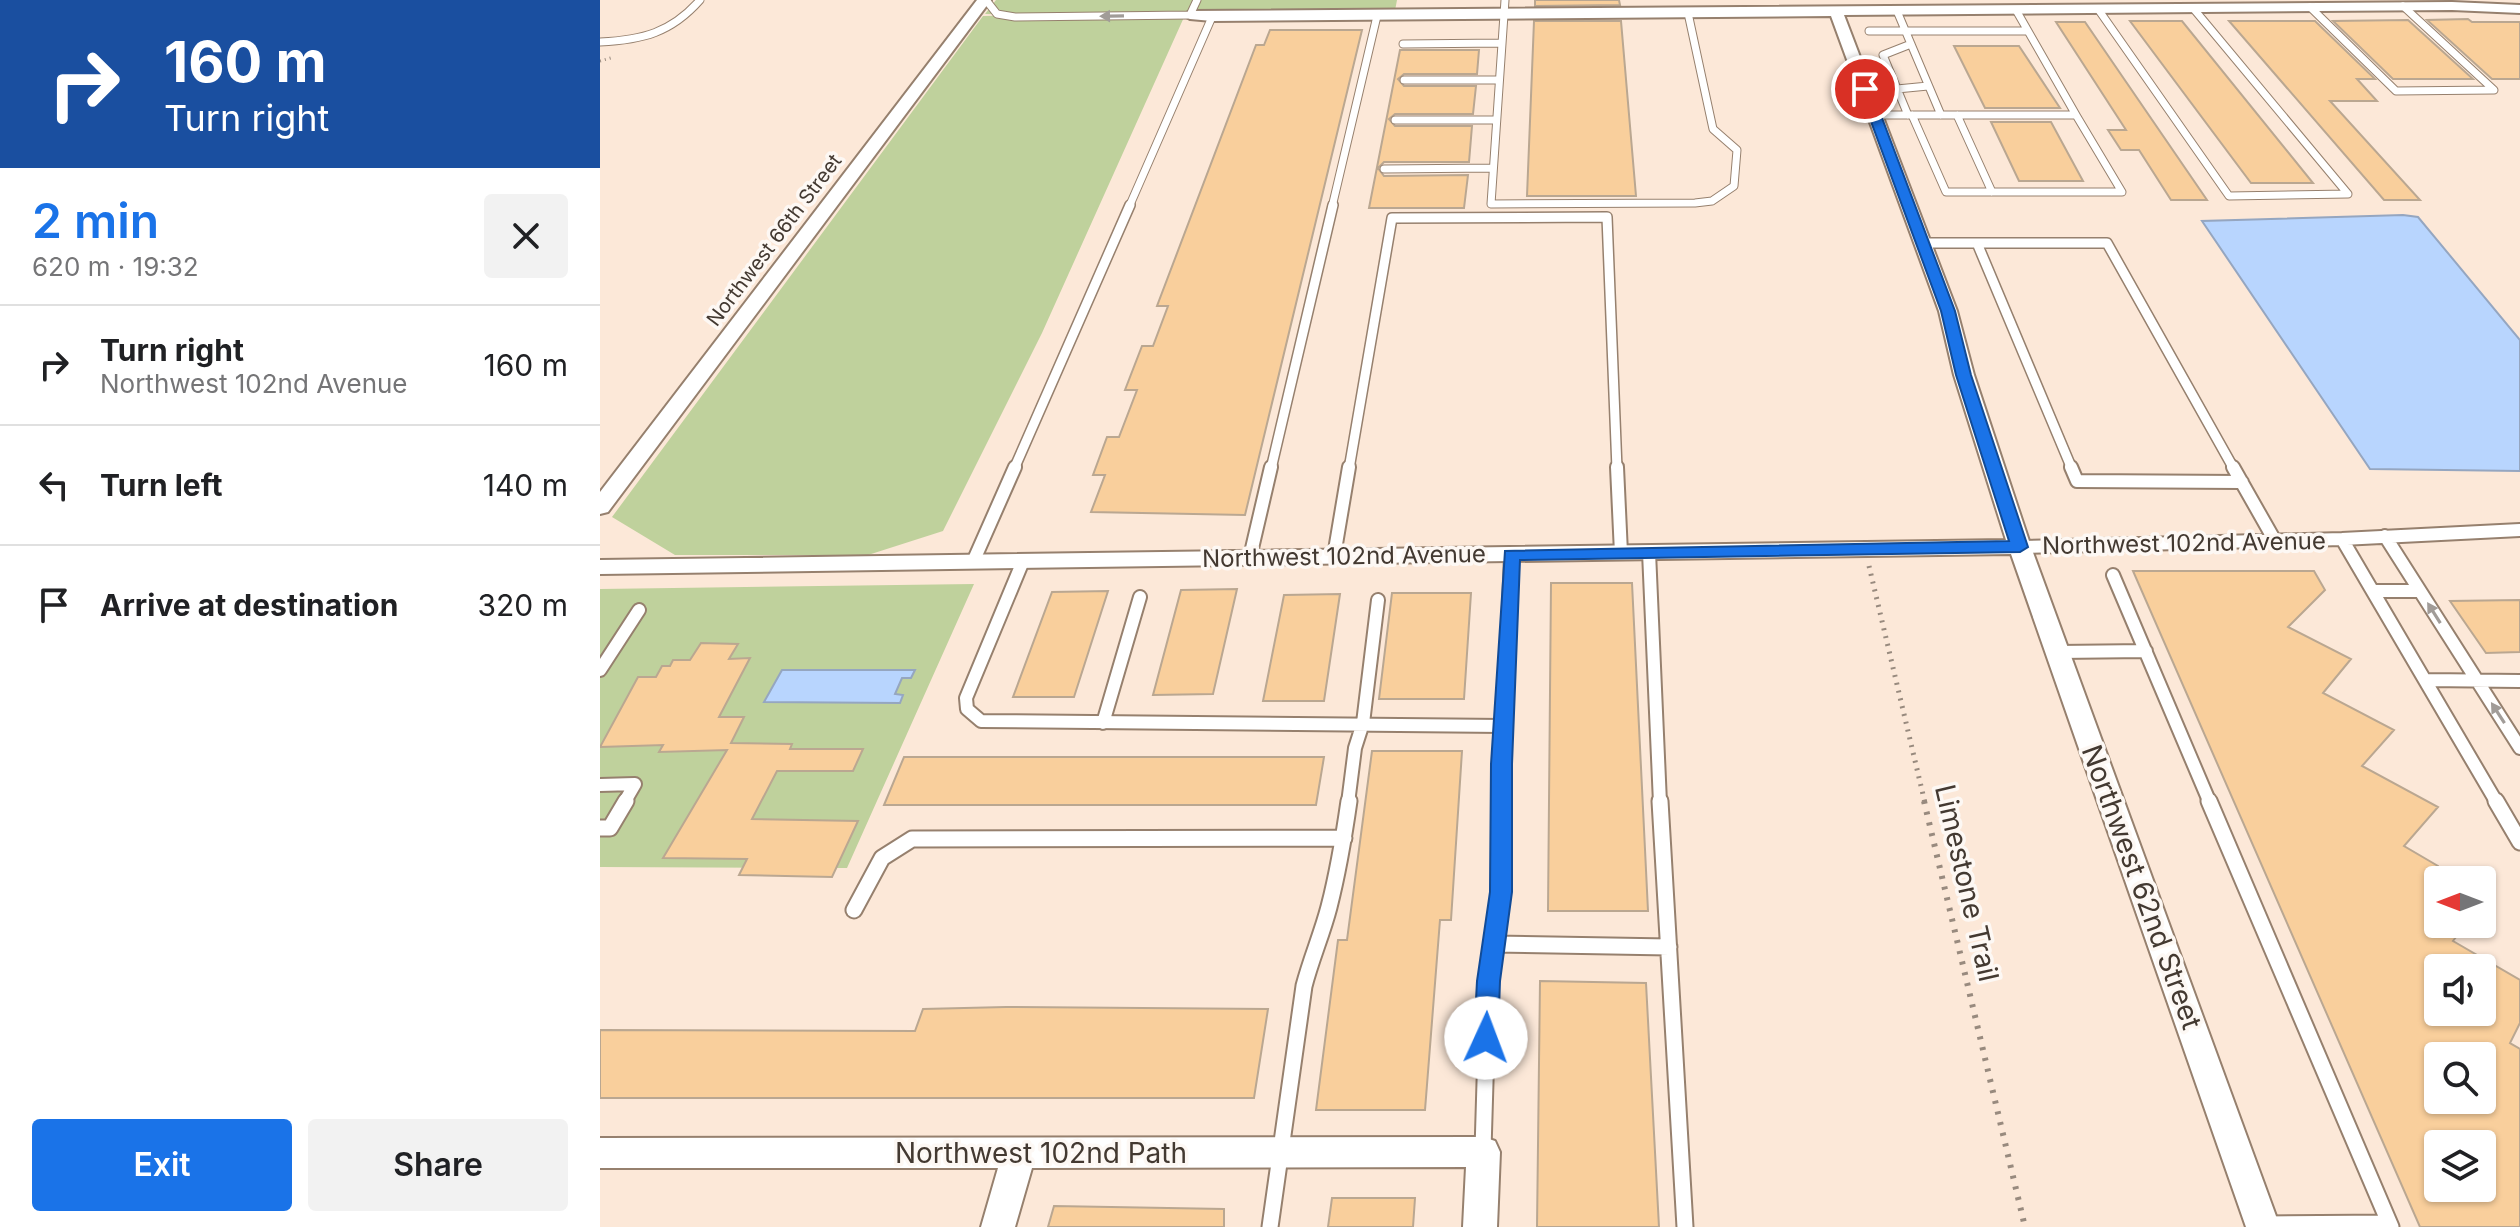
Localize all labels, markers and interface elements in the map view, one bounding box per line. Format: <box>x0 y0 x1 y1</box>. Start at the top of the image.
one-way arrow <box>1099 10 1124 22</box>
text: 160 m <box>164 28 327 96</box>
icon: right <box>32 32 136 136</box>
pin <box>1831 55 1899 123</box>
icon: arrive <box>1843 67 1887 111</box>
text: Turn right <box>164 96 329 140</box>
street label: Northwest 66th Street <box>702 149 847 331</box>
text: 2 min <box>32 191 159 250</box>
button: close <box>484 194 568 278</box>
text: 620 m · 19:32 <box>32 251 199 282</box>
text: Turn right <box>100 332 244 368</box>
icon: right <box>32 343 76 387</box>
text: 160 m <box>484 347 568 383</box>
text: Northwest 102nd Avenue <box>100 368 408 399</box>
icon: left <box>32 463 76 507</box>
text: Turn left <box>100 467 222 503</box>
text: 140 m <box>483 467 568 503</box>
street label: Northwest 102nd Avenue <box>2042 526 2326 560</box>
street label: Northwest 102nd Avenue <box>1202 539 1486 573</box>
icon: arrive <box>32 583 76 627</box>
text: Arrive at destination <box>100 587 398 623</box>
text: 320 m <box>478 587 568 623</box>
one-way arrow <box>2427 602 2441 624</box>
one-way arrow <box>2490 703 2505 724</box>
street label: Northwest 62nd Street <box>2075 740 2209 1034</box>
street label: Limestone Trail <box>1928 781 2006 985</box>
north arrow <box>2424 866 2496 938</box>
map controls <box>2424 866 2496 1202</box>
button: sound <box>2424 954 2496 1026</box>
position arrow <box>1444 996 1528 1080</box>
button: search <box>2424 1042 2496 1114</box>
button: Exit <box>32 1119 292 1211</box>
button: Share <box>308 1119 568 1211</box>
button: layers <box>2424 1130 2496 1202</box>
street label: Northwest 102nd Path <box>895 1136 1187 1170</box>

